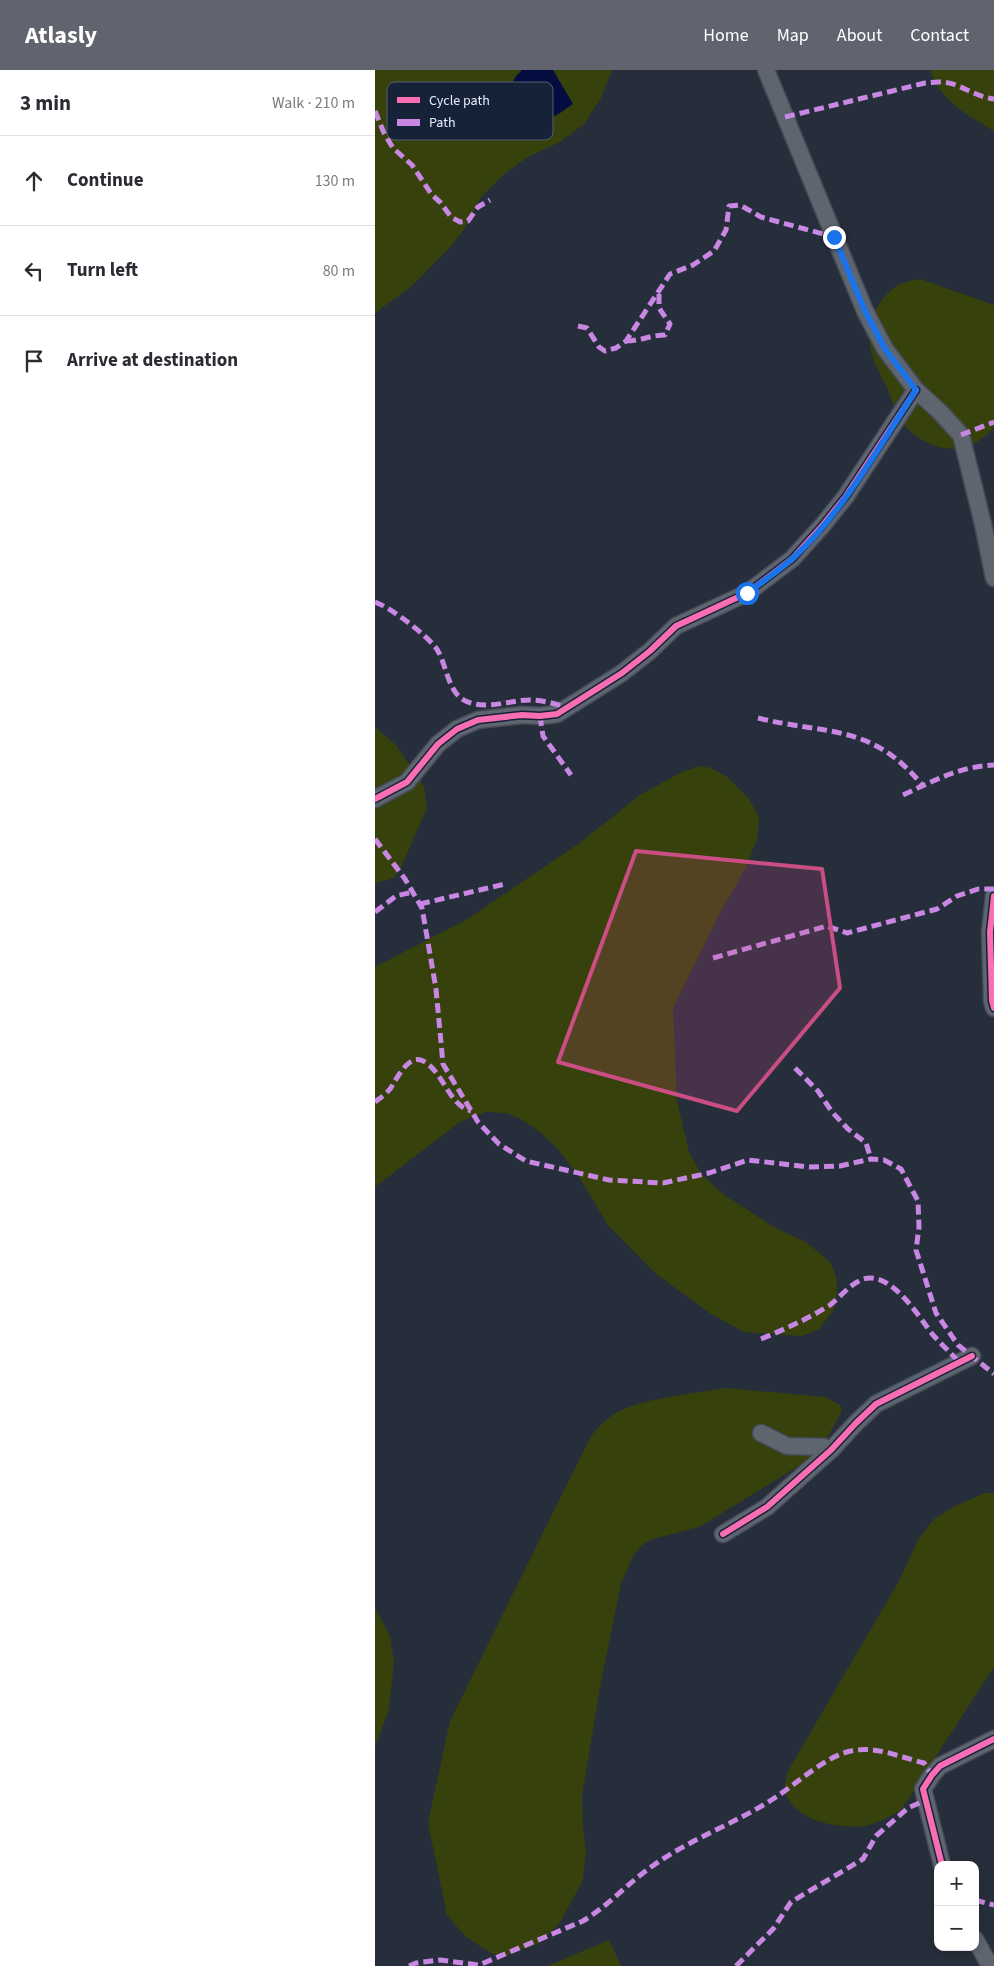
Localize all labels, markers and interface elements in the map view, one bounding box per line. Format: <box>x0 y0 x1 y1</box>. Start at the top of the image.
text: Atlasly <box>25 18 97 53</box>
text: Home <box>703 23 749 48</box>
text: Map <box>777 23 809 48</box>
text: About <box>837 23 882 48</box>
text: Contact <box>910 23 969 48</box>
legend <box>387 82 553 140</box>
text: 3 min <box>20 88 71 118</box>
text: Cycle path <box>429 91 490 111</box>
text: Walk · 210 m <box>272 92 355 114</box>
text: Path <box>429 113 456 133</box>
icon: ahead <box>20 167 48 195</box>
text: Continue <box>67 167 144 194</box>
text: 130 m <box>315 170 355 192</box>
route end <box>823 226 846 249</box>
icon: left <box>20 257 48 285</box>
text: Turn left <box>67 257 138 284</box>
text: 80 m <box>323 260 355 282</box>
icon: arrive <box>20 347 48 375</box>
text: Arrive at destination <box>67 347 238 374</box>
route start <box>736 582 759 605</box>
map controls <box>934 1861 979 1951</box>
button: + <box>934 1861 979 1906</box>
button: − <box>934 1906 979 1951</box>

